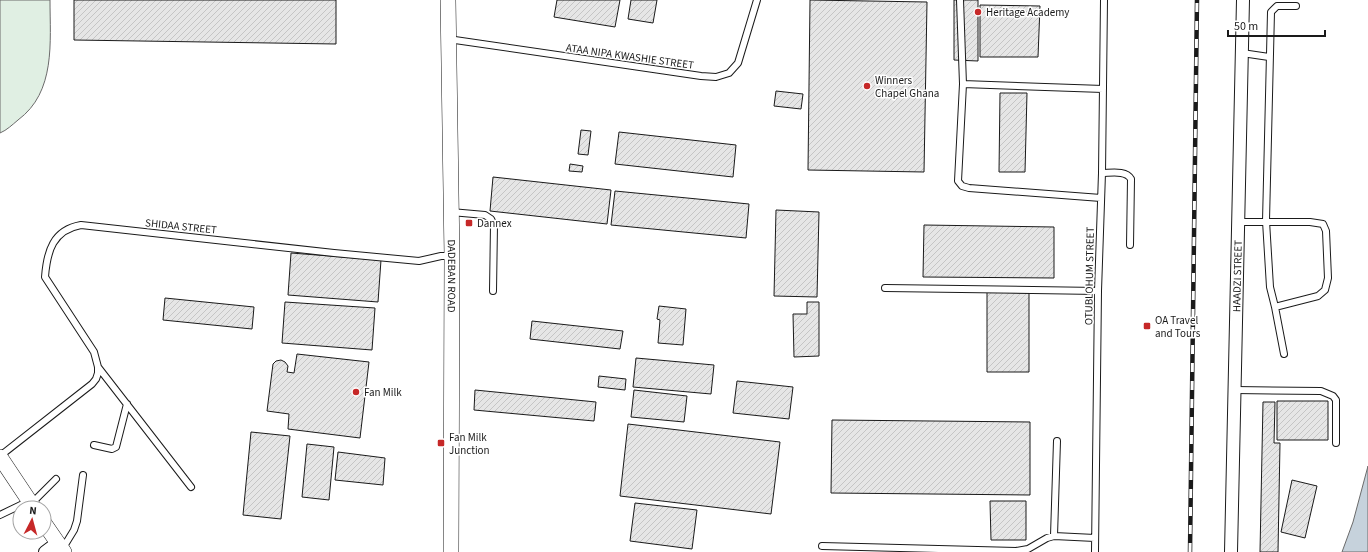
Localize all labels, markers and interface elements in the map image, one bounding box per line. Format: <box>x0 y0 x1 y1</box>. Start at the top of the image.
place label: Heritage Academy <box>986 5 1069 20</box>
marker: Heritage Academy <box>973 7 983 17</box>
scale bar <box>1228 12 1325 38</box>
text: 50 m <box>1234 18 1258 35</box>
street label: ATAA NIPA KWASHIE STREET <box>565 40 695 73</box>
place label: Winners Chapel Ghana <box>875 73 939 101</box>
marker: Winners Chapel Ghana <box>862 81 872 91</box>
street label: SHIDAA STREET <box>144 215 218 238</box>
place label: Dannex <box>477 216 512 231</box>
marker: Dannex <box>464 218 474 228</box>
street label: OTUBLOHUM STREET <box>1081 226 1098 325</box>
street label: DADEBAN ROAD <box>444 239 459 313</box>
street label: HAADZI STREET <box>1229 240 1246 312</box>
place label: OA Travel and Tours <box>1155 313 1201 341</box>
marker: OA Travel and Tours <box>1142 321 1152 331</box>
place label: Fan Milk <box>364 385 402 400</box>
marker: Fan Milk <box>351 387 361 397</box>
place label: Fan Milk Junction <box>449 430 490 458</box>
marker: Fan Milk Junction <box>436 438 446 448</box>
north arrow <box>12 500 52 540</box>
text: N <box>29 503 37 518</box>

